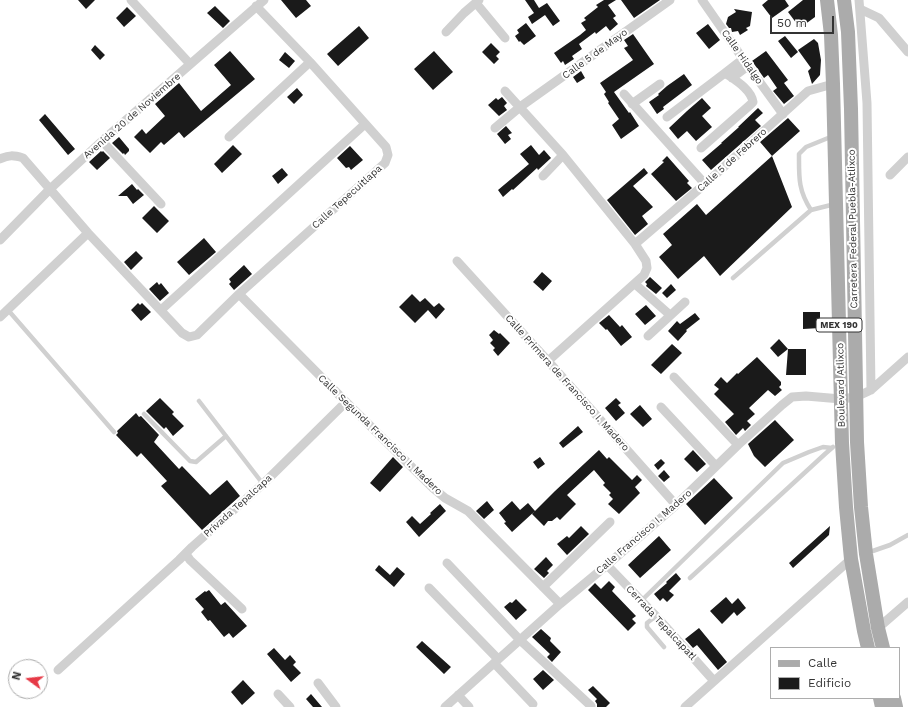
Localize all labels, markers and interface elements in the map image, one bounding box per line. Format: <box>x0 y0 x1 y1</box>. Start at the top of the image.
scale bar <box>772 8 836 34</box>
text: 50 m <box>777 16 807 30</box>
street label: Calle 5 de Mayo <box>560 26 630 82</box>
street label: Calle Hidalgo <box>719 27 765 87</box>
street label: Avenida 20 de Noviembre <box>81 71 183 161</box>
street label: Calle 5 de Febrero <box>695 126 769 194</box>
street label: Carretera Federal Puebla-Atlixco <box>846 149 860 309</box>
street label: Calle Tepecuitlapa <box>310 162 384 232</box>
street label: Calle Primera de Francisco I. Madero <box>502 312 632 454</box>
road number: MEX 190 <box>816 318 862 332</box>
street label: Boulevard Atlixco <box>834 343 848 427</box>
street label: Calle Segunda Francisco I. Madero <box>315 372 445 498</box>
street label: Privada Tepalcapa <box>201 472 275 540</box>
street label: Calle Francisco I. Madero <box>594 487 694 577</box>
street label: Cerrada Tepalcapatl <box>623 583 699 663</box>
legend <box>770 647 900 699</box>
text: Calle <box>808 656 837 670</box>
north arrow <box>8 659 48 699</box>
text: N <box>10 670 24 682</box>
text: Edificio <box>808 676 851 690</box>

